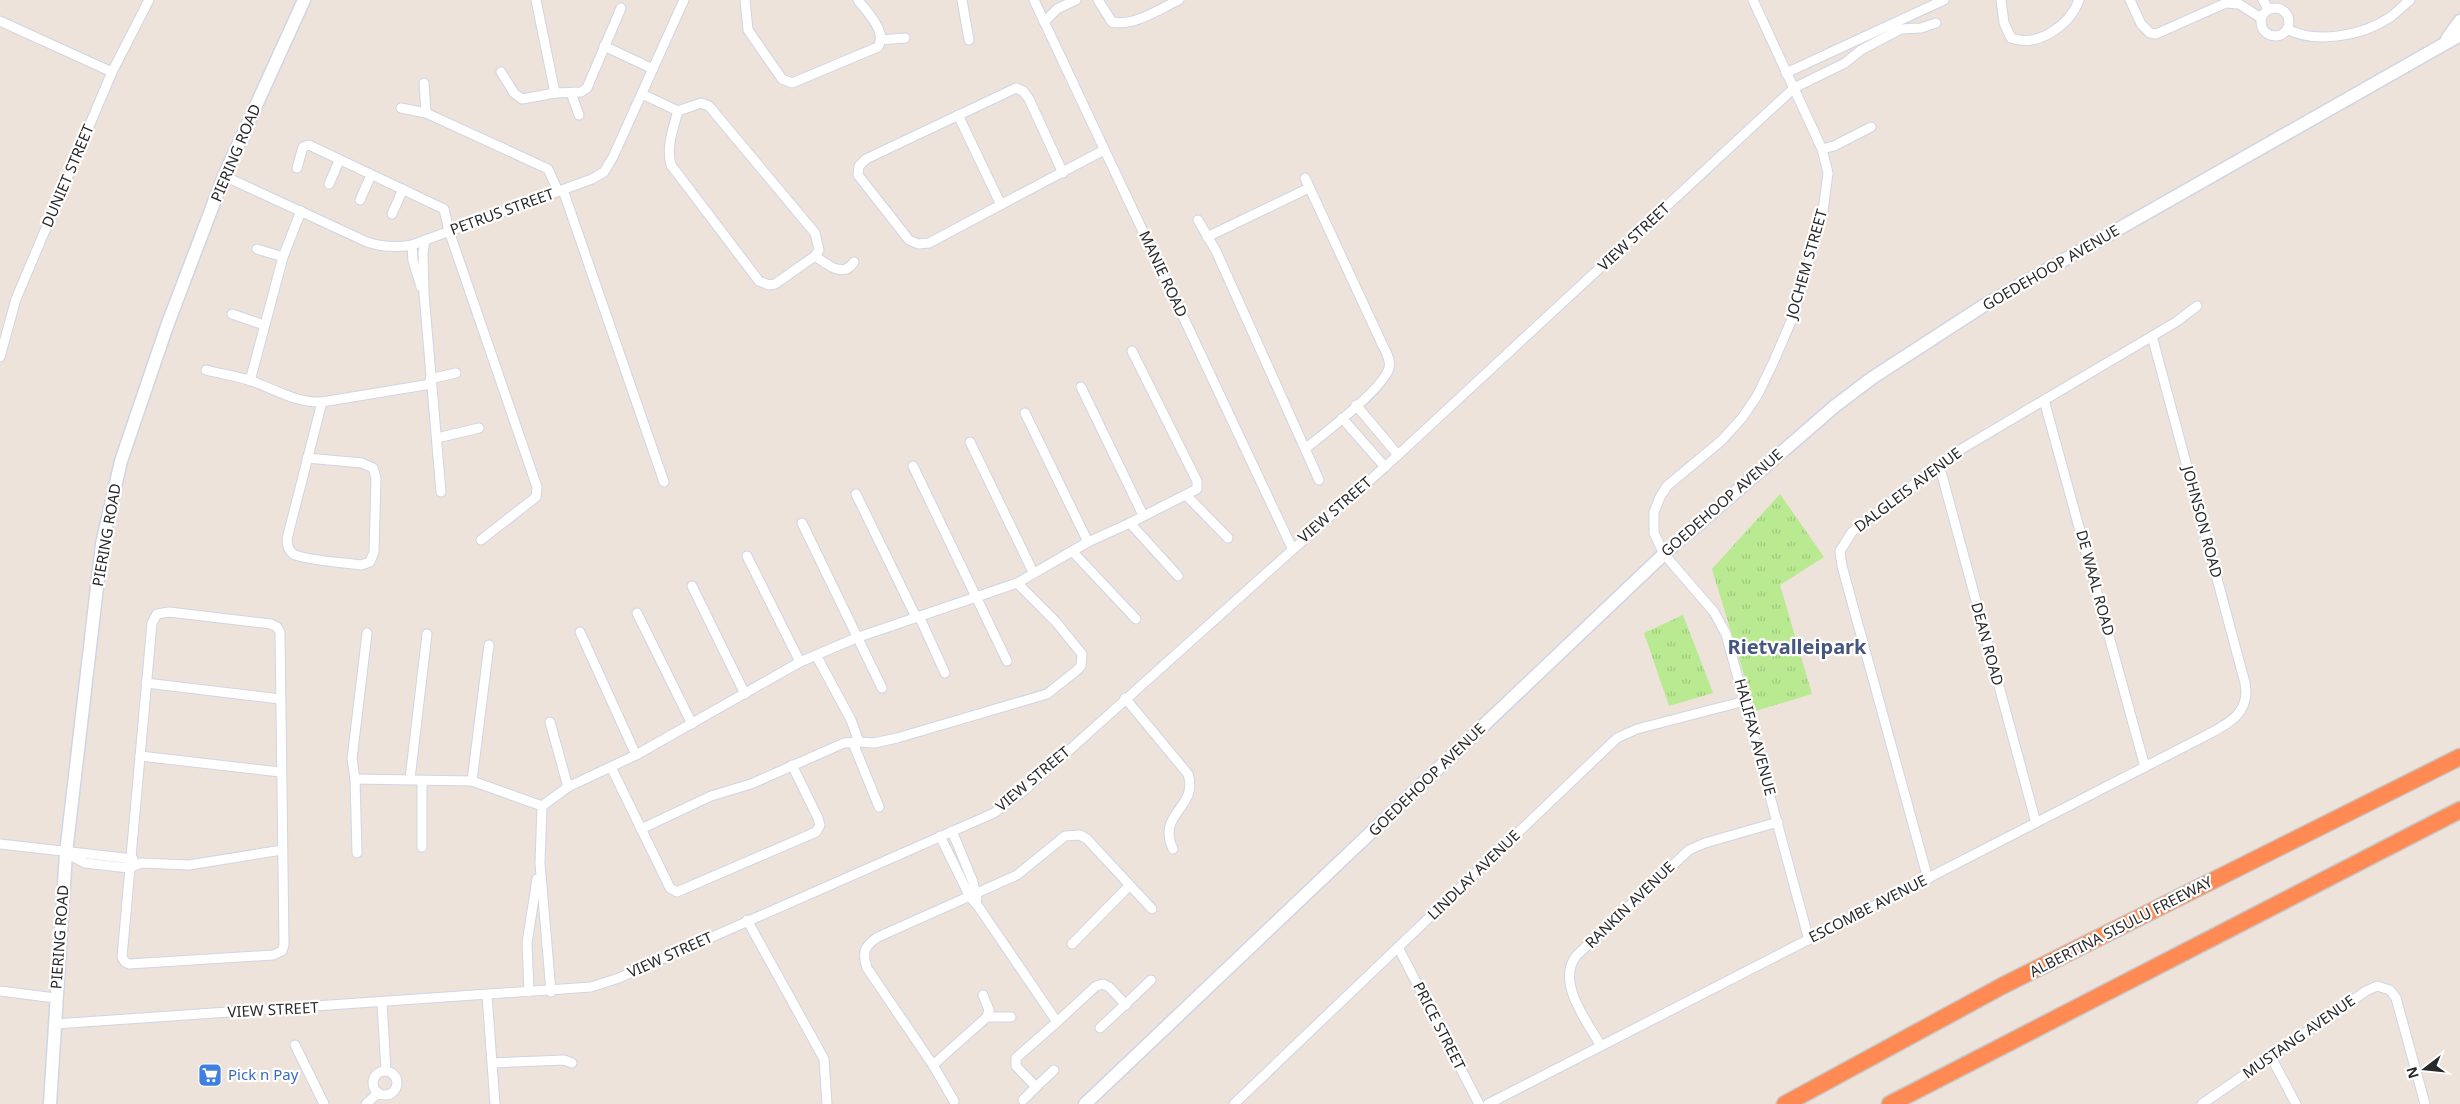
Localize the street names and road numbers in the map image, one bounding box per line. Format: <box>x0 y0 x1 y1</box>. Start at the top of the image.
street label: PIERING ROAD <box>205 101 265 205</box>
street label: DUNIET STREET <box>36 121 98 230</box>
street label: PETRUS STREET <box>447 183 557 239</box>
street label: VIEW STREET <box>1593 197 1674 275</box>
street label: JOCHEM STREET <box>1780 206 1831 323</box>
street label: GOEDEHOOP AVENUE <box>1978 220 2123 315</box>
street label: MANIE ROAD <box>1135 227 1193 320</box>
street label: DALGLEIS AVENUE <box>1850 442 1965 536</box>
street label: GOEDEHOOP AVENUE <box>1656 444 1786 561</box>
street label: JOHNSON ROAD <box>2178 462 2228 580</box>
street label: VIEW STREET <box>1293 471 1376 547</box>
street label: PIERING ROAD <box>87 482 125 588</box>
street label: DE WAAL ROAD <box>2072 528 2120 638</box>
street label: DEAN ROAD <box>1967 600 2009 688</box>
street label: HALIFAX AVENUE <box>1731 676 1781 797</box>
street label: GOEDEHOOP AVENUE <box>1364 718 1489 840</box>
street label: VIEW STREET <box>991 741 1074 815</box>
street label: LINDLAY AVENUE <box>1423 825 1524 924</box>
street label: RANKIN AVENUE <box>1580 856 1678 952</box>
street label: ESCOMBE AVENUE <box>1805 870 1930 947</box>
street label: ALBERTINA SISULU FREEWAY <box>2026 871 2216 981</box>
street label: PIERING ROAD <box>45 884 73 990</box>
street label: VIEW STREET <box>624 926 716 982</box>
street label: PRICE STREET <box>1409 978 1471 1074</box>
street label: MUSTANG AVENUE <box>2238 990 2359 1082</box>
street label: VIEW STREET <box>227 997 320 1021</box>

